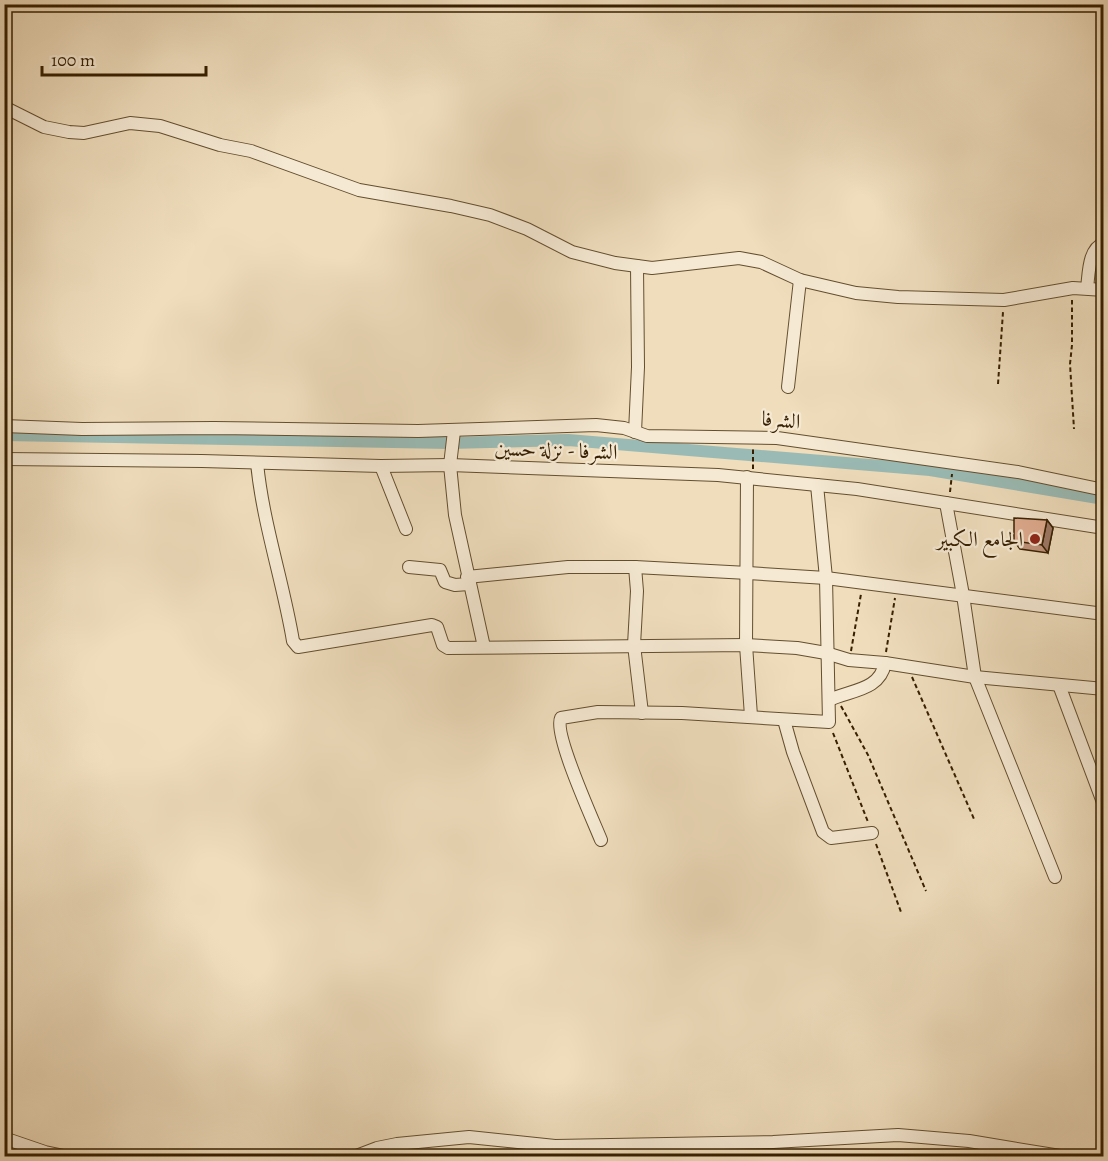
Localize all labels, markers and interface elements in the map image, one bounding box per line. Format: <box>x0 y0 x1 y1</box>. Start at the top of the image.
scale bar <box>42 39 206 77</box>
text: 100 m <box>51 48 95 72</box>
street label: الشرفا <box>760 404 802 436</box>
street label: الشرفا - نزلة حسين <box>494 434 618 466</box>
place label: الجامع الكبير <box>935 525 1023 558</box>
marker: الجامع الكبير <box>1028 532 1042 546</box>

